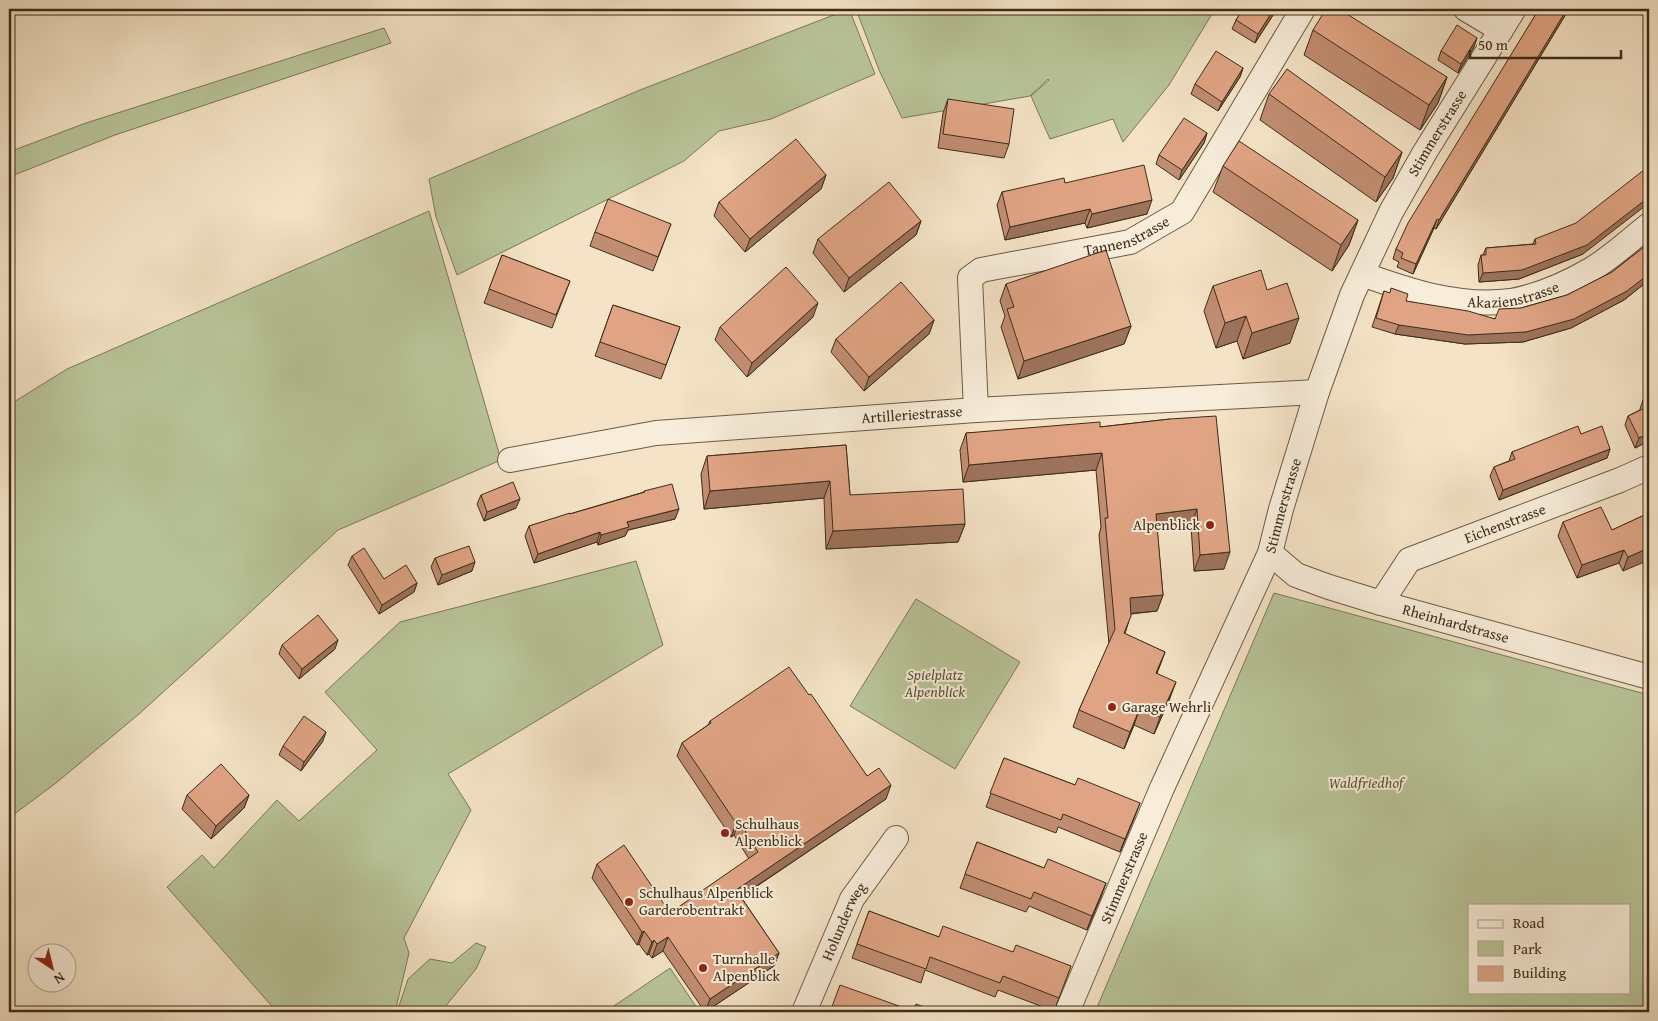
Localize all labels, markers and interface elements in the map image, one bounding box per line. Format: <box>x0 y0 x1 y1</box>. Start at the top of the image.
scale bar <box>1470 28 1622 60</box>
text: 50 m <box>1478 34 1509 55</box>
street label: Stimmerstrasse <box>1402 85 1471 180</box>
street label: Tannenstrasse <box>1082 210 1173 260</box>
street label: Akazienstrasse <box>1467 276 1562 313</box>
street label: Artilleriestrasse <box>861 400 963 428</box>
street label: Stimmerstrasse <box>1259 455 1306 555</box>
street label: Eichenstrasse <box>1461 498 1549 548</box>
place label: Alpenblick <box>1133 514 1200 535</box>
marker: Alpenblick <box>1204 519 1216 531</box>
street label: Rheinhardstrasse <box>1400 598 1511 648</box>
park label: Spielplatz Alpenblick <box>904 664 965 702</box>
place label: Garage Wehrli <box>1122 696 1211 717</box>
marker: Garage Wehrli <box>1106 701 1118 713</box>
park label: Waldfriedhof <box>1329 772 1406 793</box>
place label: Schulhaus Alpenblick <box>735 813 802 851</box>
marker: Schulhaus Alpenblick <box>719 827 731 839</box>
street label: Stimmerstrasse <box>1095 828 1152 927</box>
street label: Holunderweg <box>816 877 871 964</box>
place label: Schulhaus Alpenblick Garderobentrakt <box>639 882 774 920</box>
marker: Schulhaus Alpenblick Garderobentrakt <box>623 896 635 908</box>
legend <box>1468 904 1630 994</box>
text: Road <box>1513 912 1544 933</box>
text: Park <box>1513 938 1542 959</box>
north arrow <box>28 944 78 994</box>
place label: Turnhalle Alpenblick <box>713 948 780 986</box>
marker: Turnhalle Alpenblick <box>697 962 709 974</box>
text: Building <box>1513 962 1567 983</box>
text: N <box>49 968 69 990</box>

